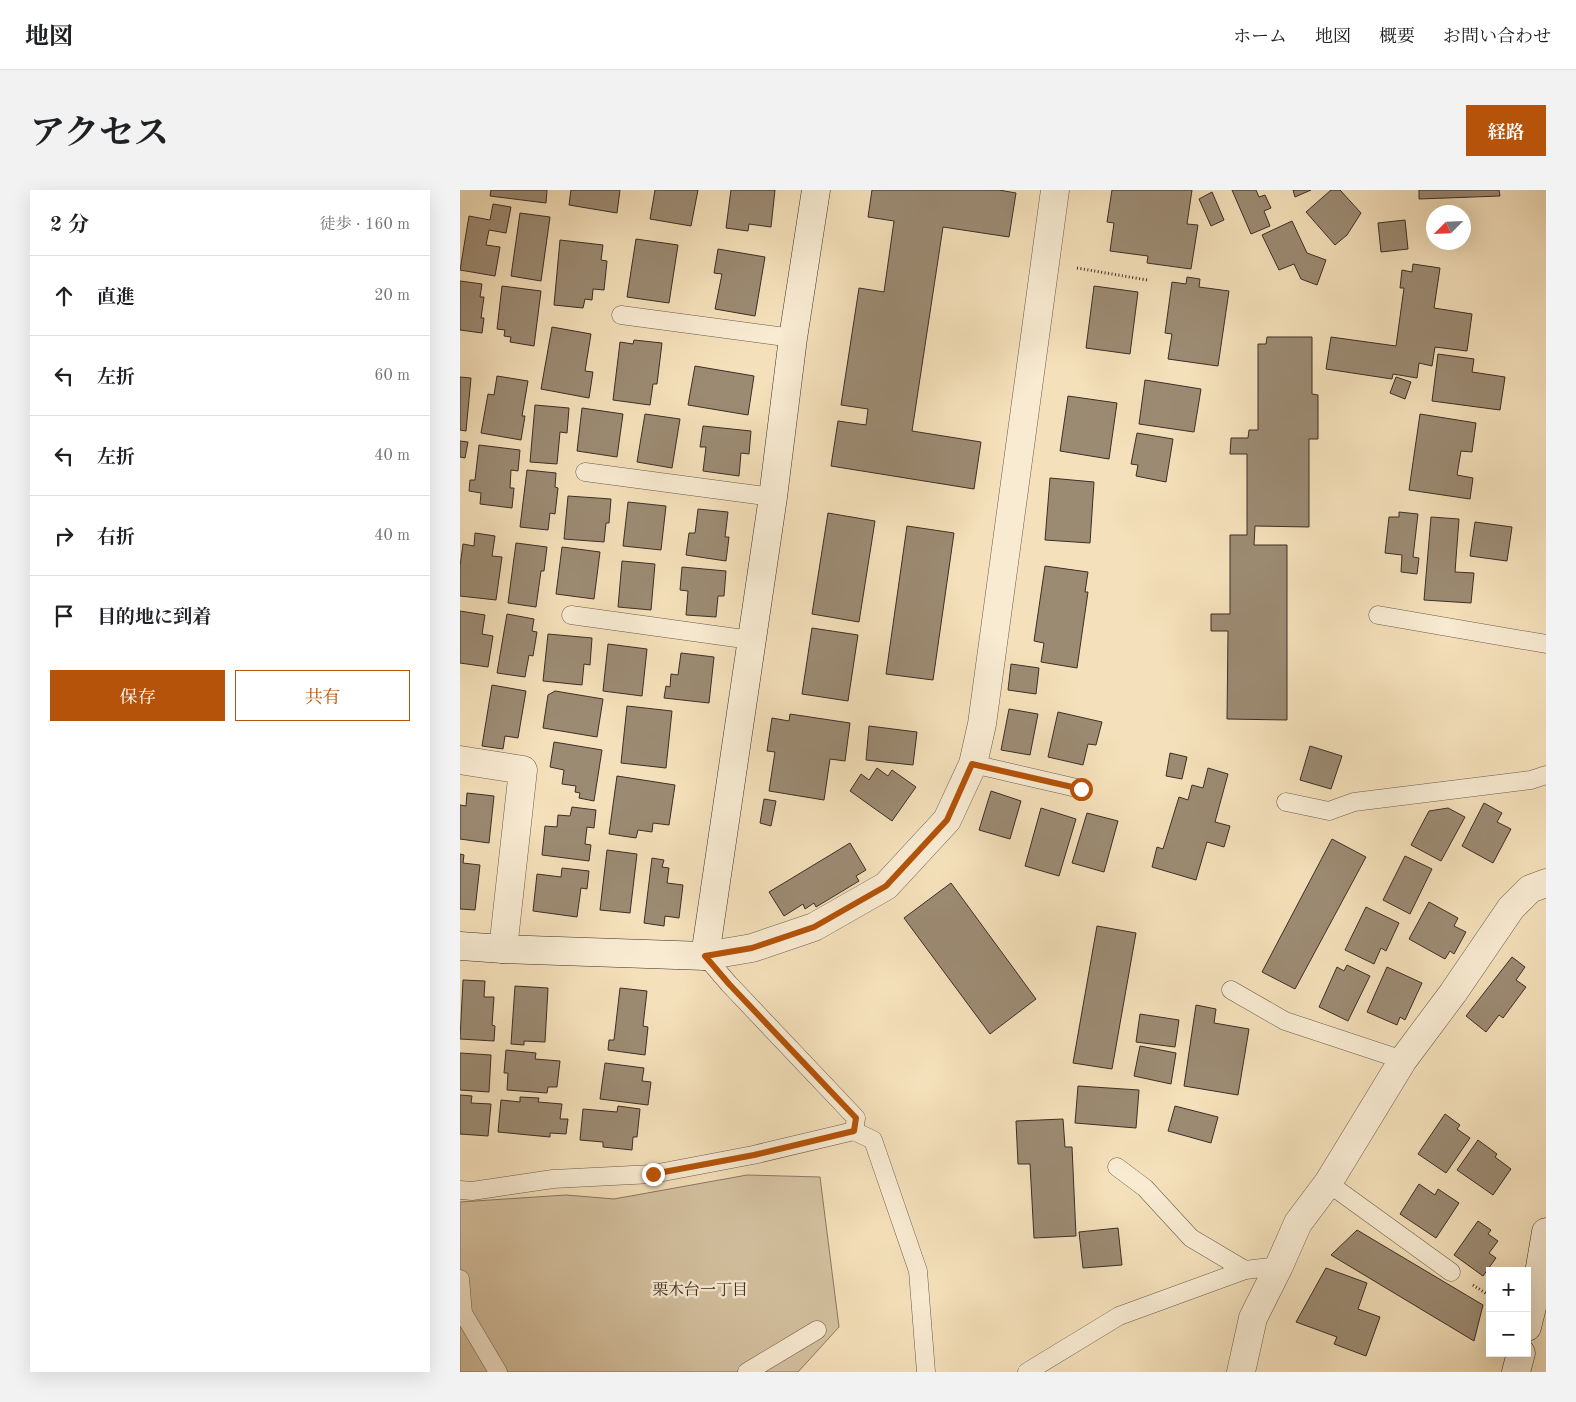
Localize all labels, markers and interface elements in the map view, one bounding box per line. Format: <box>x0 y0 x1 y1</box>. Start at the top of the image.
text: 地図 <box>25 26 73 50</box>
text: ホーム <box>1233 28 1287 46</box>
text: 地図 <box>1315 28 1351 46</box>
text: 概要 <box>1379 28 1415 46</box>
text: お問い合わせ <box>1443 28 1551 46</box>
button: 経路 <box>1466 105 1546 156</box>
text: アクセス <box>30 117 169 152</box>
north arrow <box>1426 205 1471 250</box>
text: 2 分 <box>50 215 89 236</box>
text: 徒歩 · 160 m <box>320 217 410 233</box>
icon: ahead <box>50 282 78 310</box>
text: 20 m <box>374 288 410 304</box>
text: 直進 <box>97 289 135 308</box>
icon: left <box>50 362 78 390</box>
text: 60 m <box>374 368 410 384</box>
text: 左折 <box>97 369 135 388</box>
icon: left <box>50 442 78 470</box>
text: 40 m <box>374 448 410 464</box>
text: 左折 <box>97 449 135 468</box>
icon: right <box>50 522 78 550</box>
text: 40 m <box>374 528 410 544</box>
text: 右折 <box>97 529 135 548</box>
icon: arrive <box>50 602 78 630</box>
text: 目的地に到着 <box>97 609 211 628</box>
button: 保存 <box>50 670 225 721</box>
button: 共有 <box>235 670 410 721</box>
route start <box>1070 778 1093 801</box>
route end <box>642 1163 665 1186</box>
map controls <box>1486 1267 1531 1357</box>
button: + <box>1486 1267 1531 1312</box>
district label: 栗木台一丁目 <box>652 1281 748 1299</box>
button: − <box>1486 1312 1531 1357</box>

